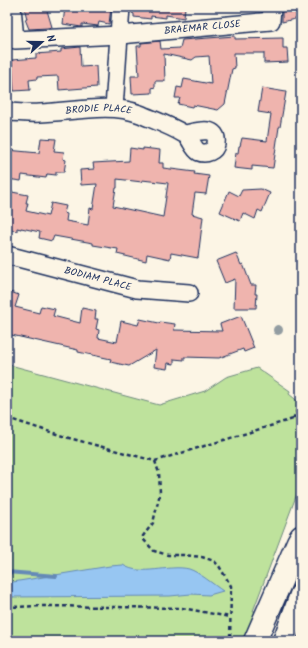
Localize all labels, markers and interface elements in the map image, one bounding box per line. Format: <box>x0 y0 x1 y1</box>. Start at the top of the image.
street label: BRAEMAR CLOSE <box>163 16 243 39</box>
north arrow <box>22 22 62 62</box>
text: N <box>41 32 60 45</box>
street label: BRODIE PLACE <box>65 100 135 119</box>
street label: BODIAM PLACE <box>63 262 134 296</box>

